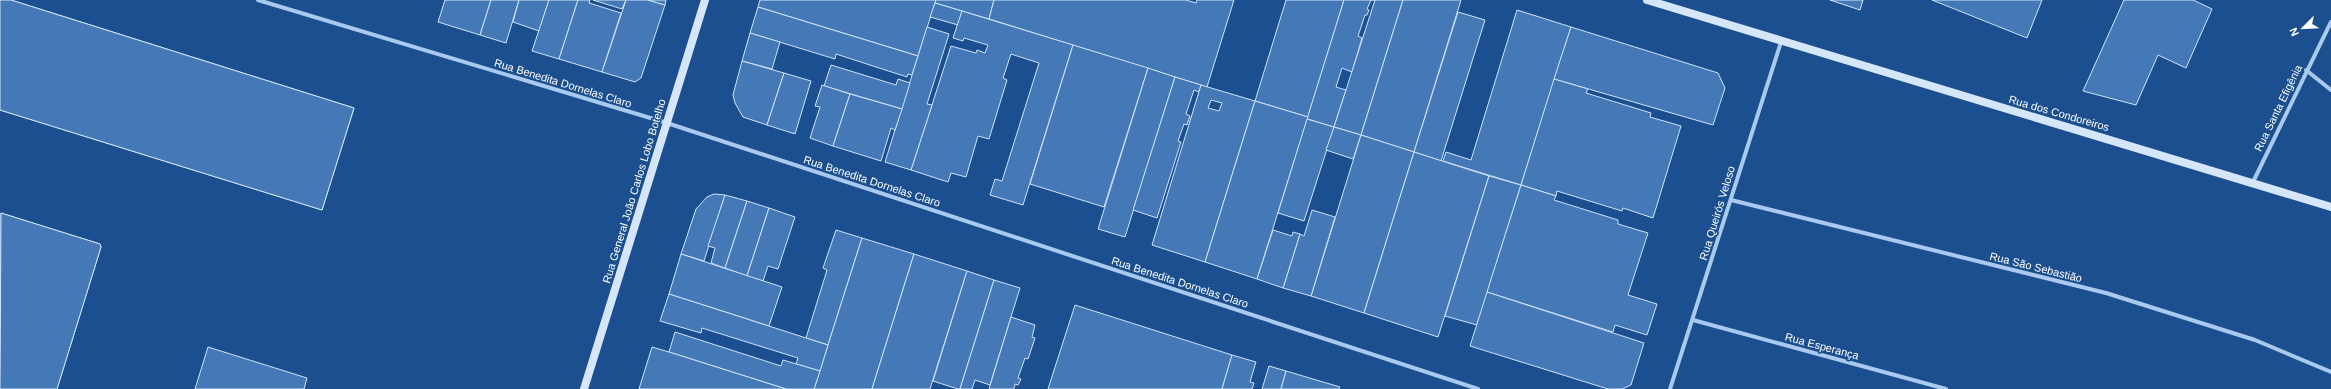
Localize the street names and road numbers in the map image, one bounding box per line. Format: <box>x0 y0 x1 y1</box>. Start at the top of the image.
street label: Rua Benedita Dornelas Claro <box>493 56 633 110</box>
street label: Rua Santa Efigênia <box>2252 62 2305 153</box>
street label: Rua dos Condoreiros <box>2007 93 2111 133</box>
street label: Rua General João Carlos Lobo Botelho <box>600 97 668 285</box>
street label: Rua Benedita Dornelas Claro <box>802 153 942 209</box>
street label: Rua Queirós Veloso <box>1697 164 1737 262</box>
street label: Rua São Sebastião <box>1989 250 2083 284</box>
street label: Rua Benedita Dornelas Claro <box>1110 254 1250 310</box>
street label: Rua Esperança <box>1784 330 1861 362</box>

